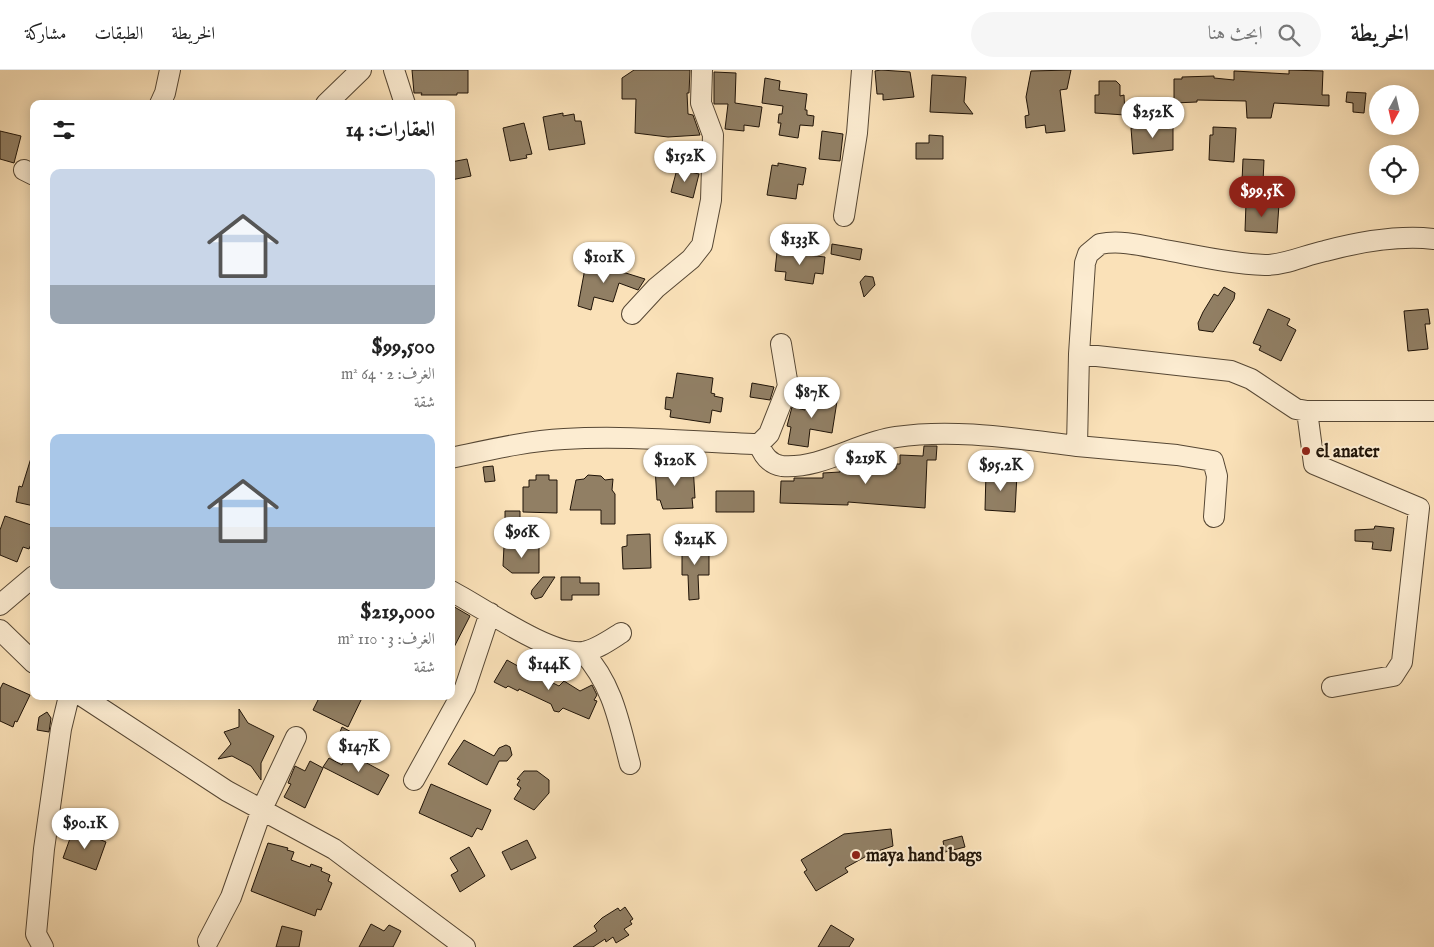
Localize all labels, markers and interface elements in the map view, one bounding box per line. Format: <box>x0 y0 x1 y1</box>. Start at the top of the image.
search box <box>971 12 1321 57</box>
text: الخريطة <box>1351 19 1409 50</box>
icon: search <box>1275 21 1303 49</box>
text: ابحث هنا <box>1208 22 1263 46</box>
text: مشاركة <box>25 23 66 46</box>
text: الطبقات <box>94 23 143 46</box>
text: الخريطة <box>171 23 215 46</box>
north arrow <box>1369 85 1419 135</box>
map controls <box>1369 85 1419 195</box>
pin: $252K <box>1118 97 1188 139</box>
text: $252K <box>1132 103 1174 123</box>
icon: filters <box>50 116 78 144</box>
text: العقارات: 14 <box>346 117 435 144</box>
pin: $152K <box>650 140 720 183</box>
button: locate <box>1369 145 1419 195</box>
text: $152K <box>665 147 705 167</box>
pin: $99.5K <box>1221 176 1303 218</box>
text: $99.5K <box>1240 182 1284 202</box>
icon: home <box>198 201 288 291</box>
pin: $133K <box>765 224 835 266</box>
text: $133K <box>781 230 819 250</box>
pin: $101K <box>569 242 639 284</box>
text: $101K <box>584 248 624 268</box>
text: $99,500 <box>371 334 435 361</box>
text: الغرف: 2 · 64 m² <box>341 365 435 385</box>
pin: $87K <box>782 376 842 419</box>
text: $87K <box>795 383 829 403</box>
text: شقة <box>414 393 435 413</box>
place label: el anater <box>1316 441 1380 464</box>
pin: $219K <box>831 442 901 485</box>
pin: $120K <box>640 444 710 487</box>
marker: el anater <box>1300 445 1312 457</box>
text: $219K <box>846 449 886 469</box>
pin: $95.2K <box>960 450 1042 492</box>
text: $120K <box>654 451 696 471</box>
text: $95.2K <box>979 456 1023 476</box>
icon: home <box>198 466 288 556</box>
pin: $96K <box>492 516 552 559</box>
text: $96K <box>505 523 539 543</box>
pin: $214K <box>660 524 730 566</box>
text: $214K <box>674 530 716 550</box>
text: $219,000 <box>360 599 435 626</box>
text: الغرف: 3 · 110 m² <box>337 630 435 650</box>
pin: $144K <box>514 648 584 691</box>
text: $144K <box>528 655 570 675</box>
text: شقة <box>414 658 435 678</box>
pin: $147K <box>324 730 394 773</box>
text: $147K <box>338 737 380 757</box>
pin: $90.1K <box>44 808 126 850</box>
text: $90.1K <box>63 814 107 834</box>
place label: maya hand bags <box>866 845 983 868</box>
marker: maya hand bags <box>850 849 862 861</box>

